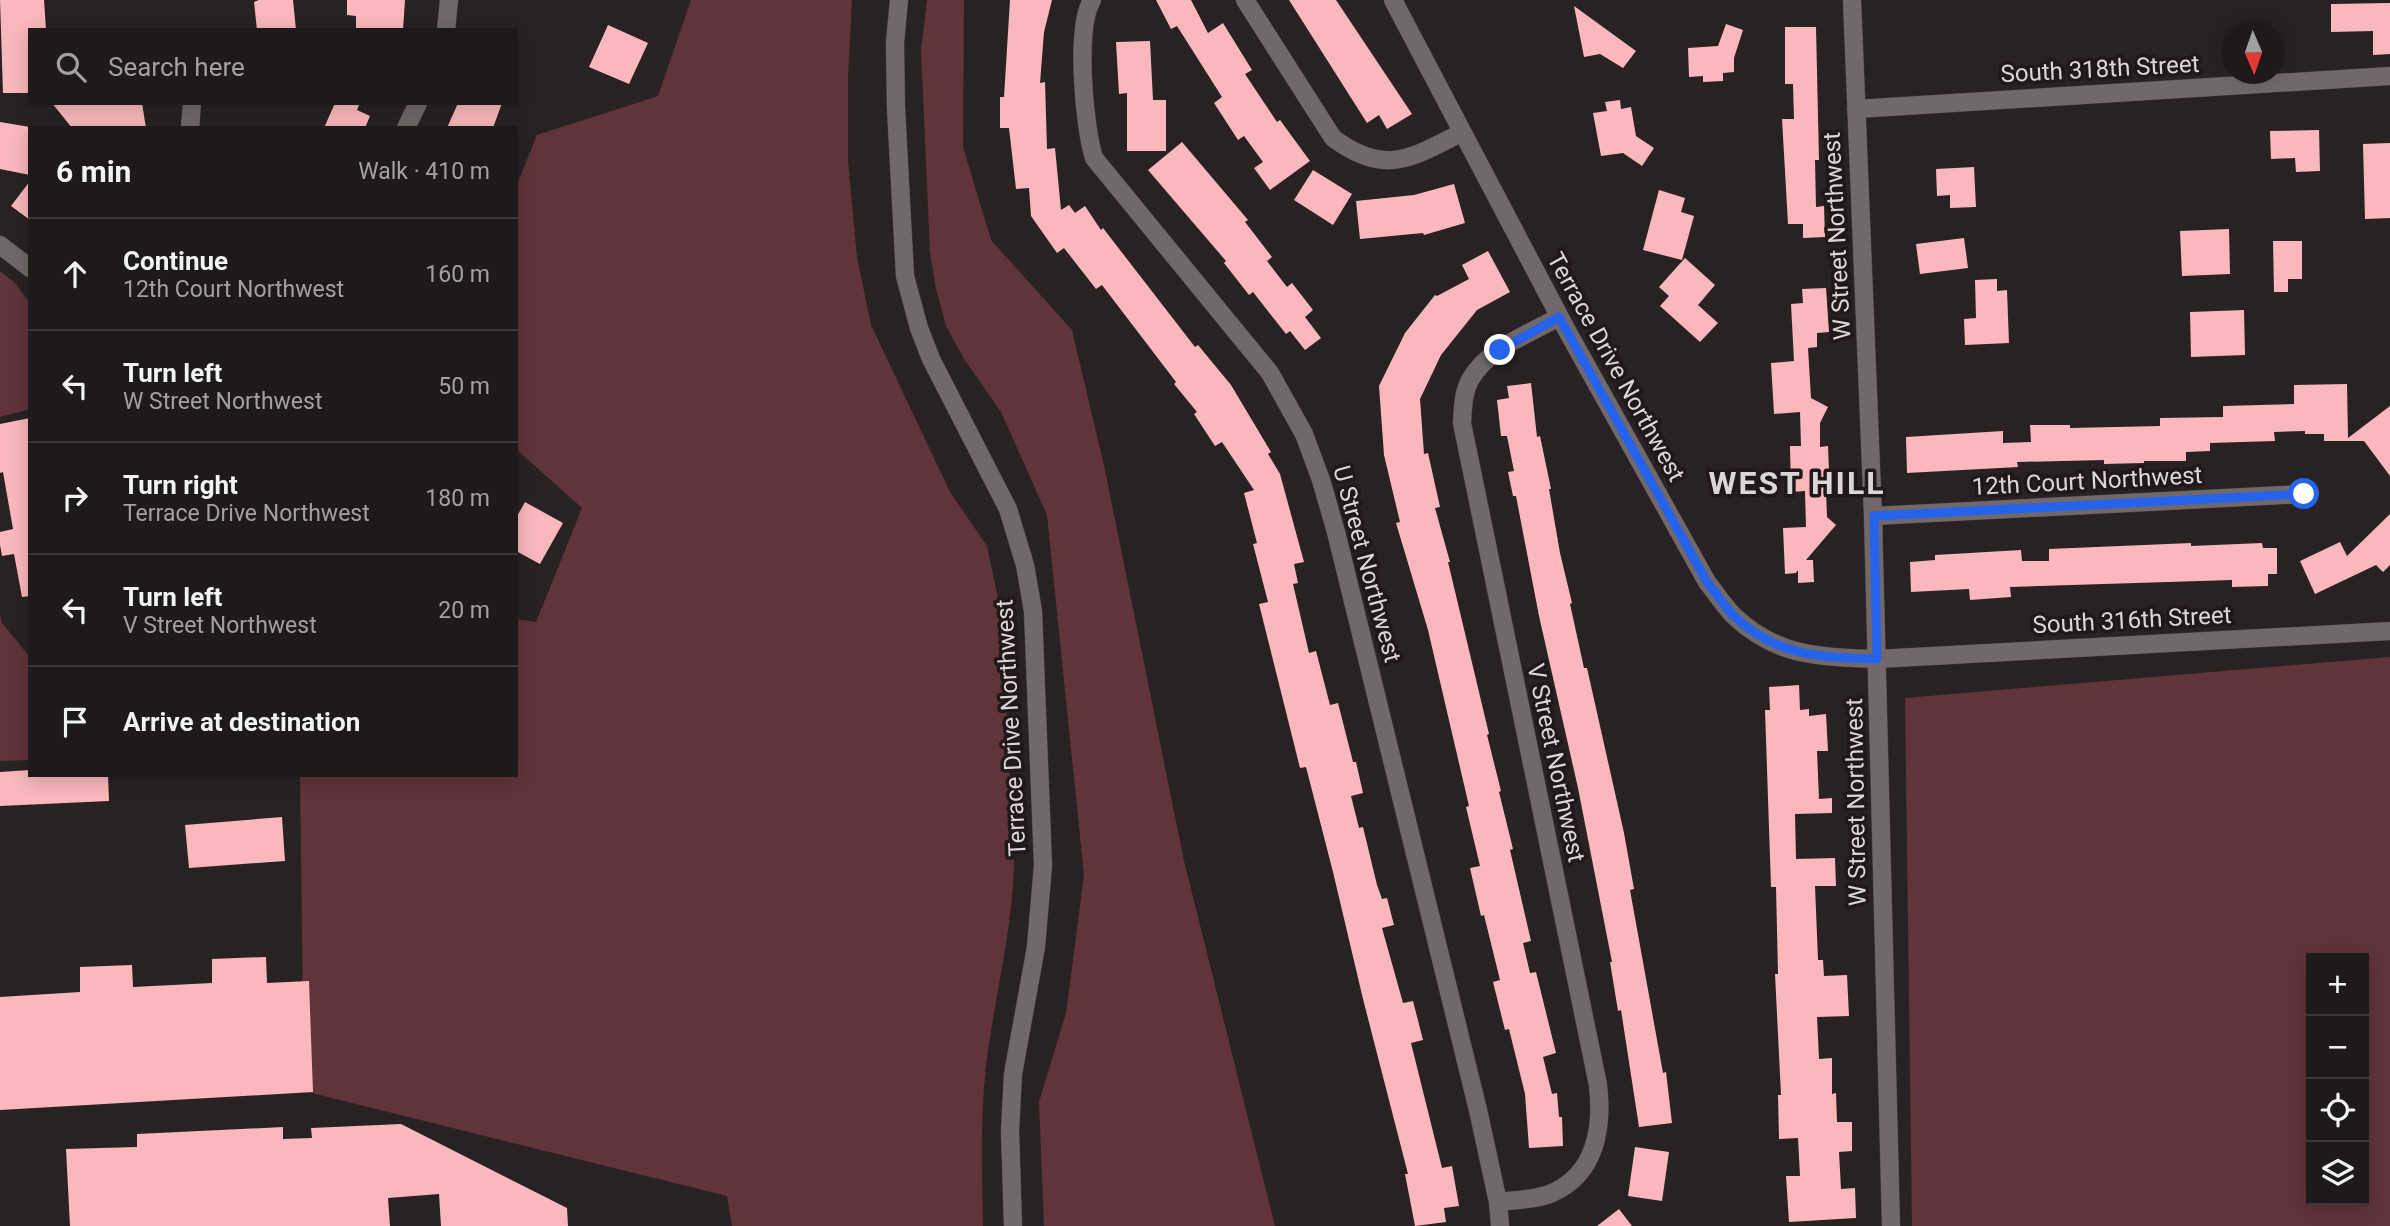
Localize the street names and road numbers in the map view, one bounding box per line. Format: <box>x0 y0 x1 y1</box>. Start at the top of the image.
street label: South 318th Street <box>2000 50 2200 88</box>
street label: W Street Northwest <box>1818 131 1856 341</box>
street label: Terrace Drive Northwest <box>1541 248 1691 487</box>
street label: 12th Court Northwest <box>1971 461 2203 501</box>
street label: U Street Northwest <box>1327 463 1407 666</box>
street label: Terrace Drive Northwest <box>990 599 1032 857</box>
street label: South 316th Street <box>2032 601 2232 639</box>
street label: V Street Northwest <box>1521 661 1591 865</box>
street label: W Street Northwest <box>1840 698 1872 906</box>

